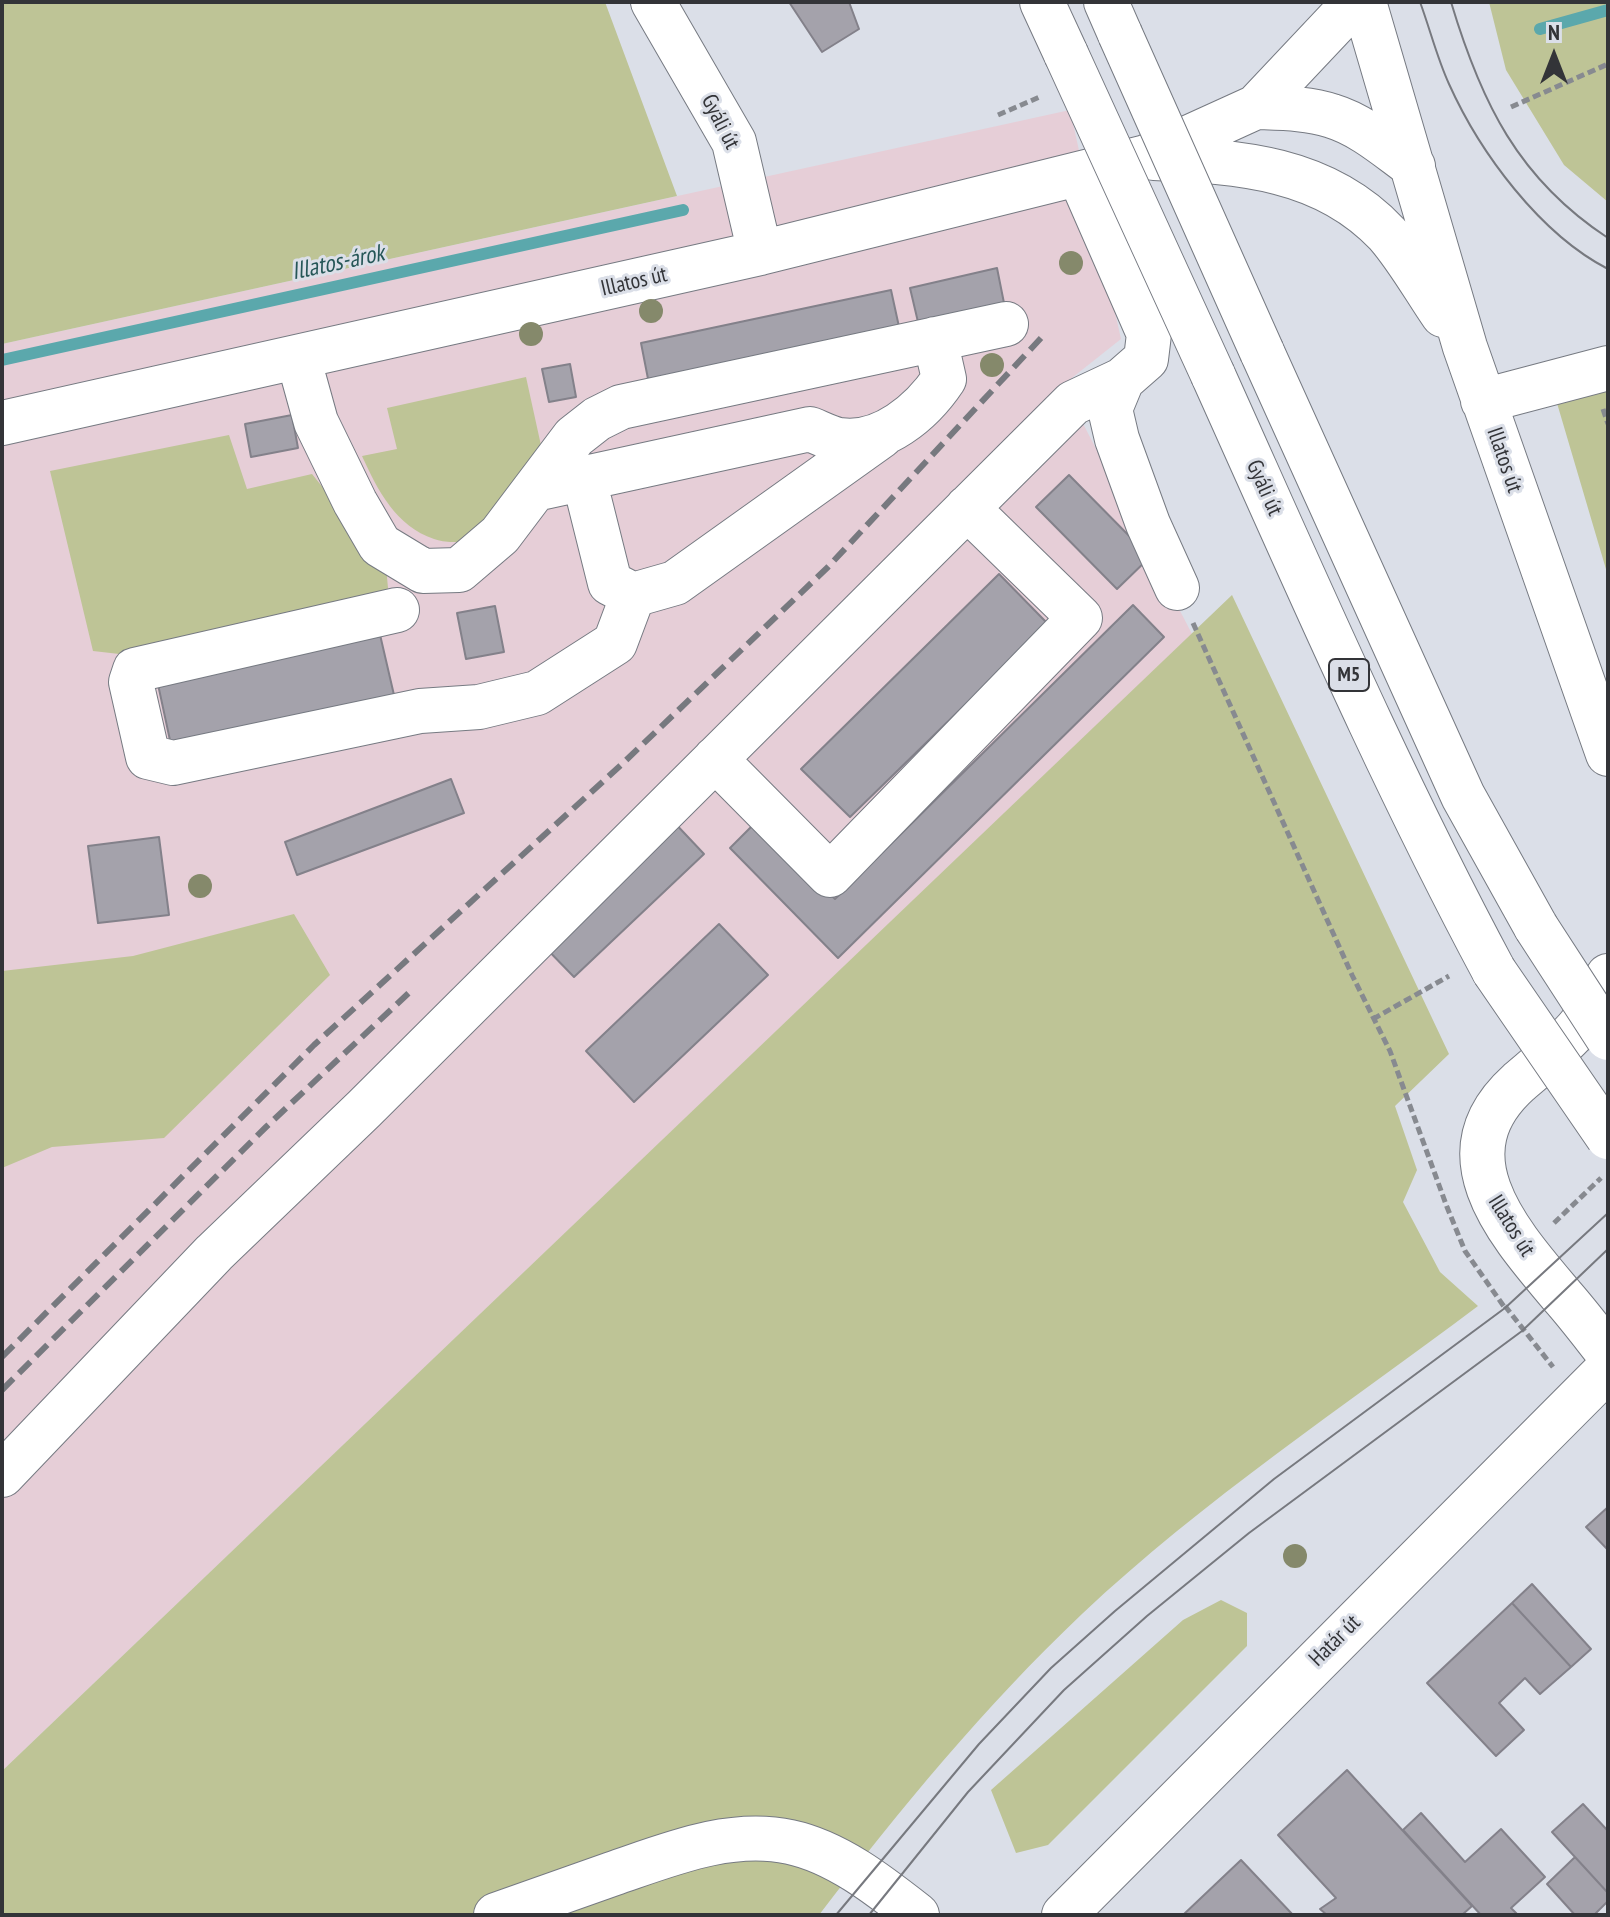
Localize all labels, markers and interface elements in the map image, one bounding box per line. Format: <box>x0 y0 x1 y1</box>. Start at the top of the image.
north arrow <box>1514 16 1594 96</box>
text: N <box>1548 18 1560 46</box>
street label: Gyáli út <box>695 90 745 154</box>
water label: Illatos-árok <box>289 239 387 287</box>
street label: Illatos út <box>598 262 670 302</box>
street label: Illatos út <box>1481 424 1527 496</box>
street label: Gyáli út <box>1240 456 1288 520</box>
road number: M5 <box>1329 659 1369 691</box>
street label: Illatos út <box>1482 1190 1540 1262</box>
street label: Határ út <box>1304 1610 1366 1672</box>

